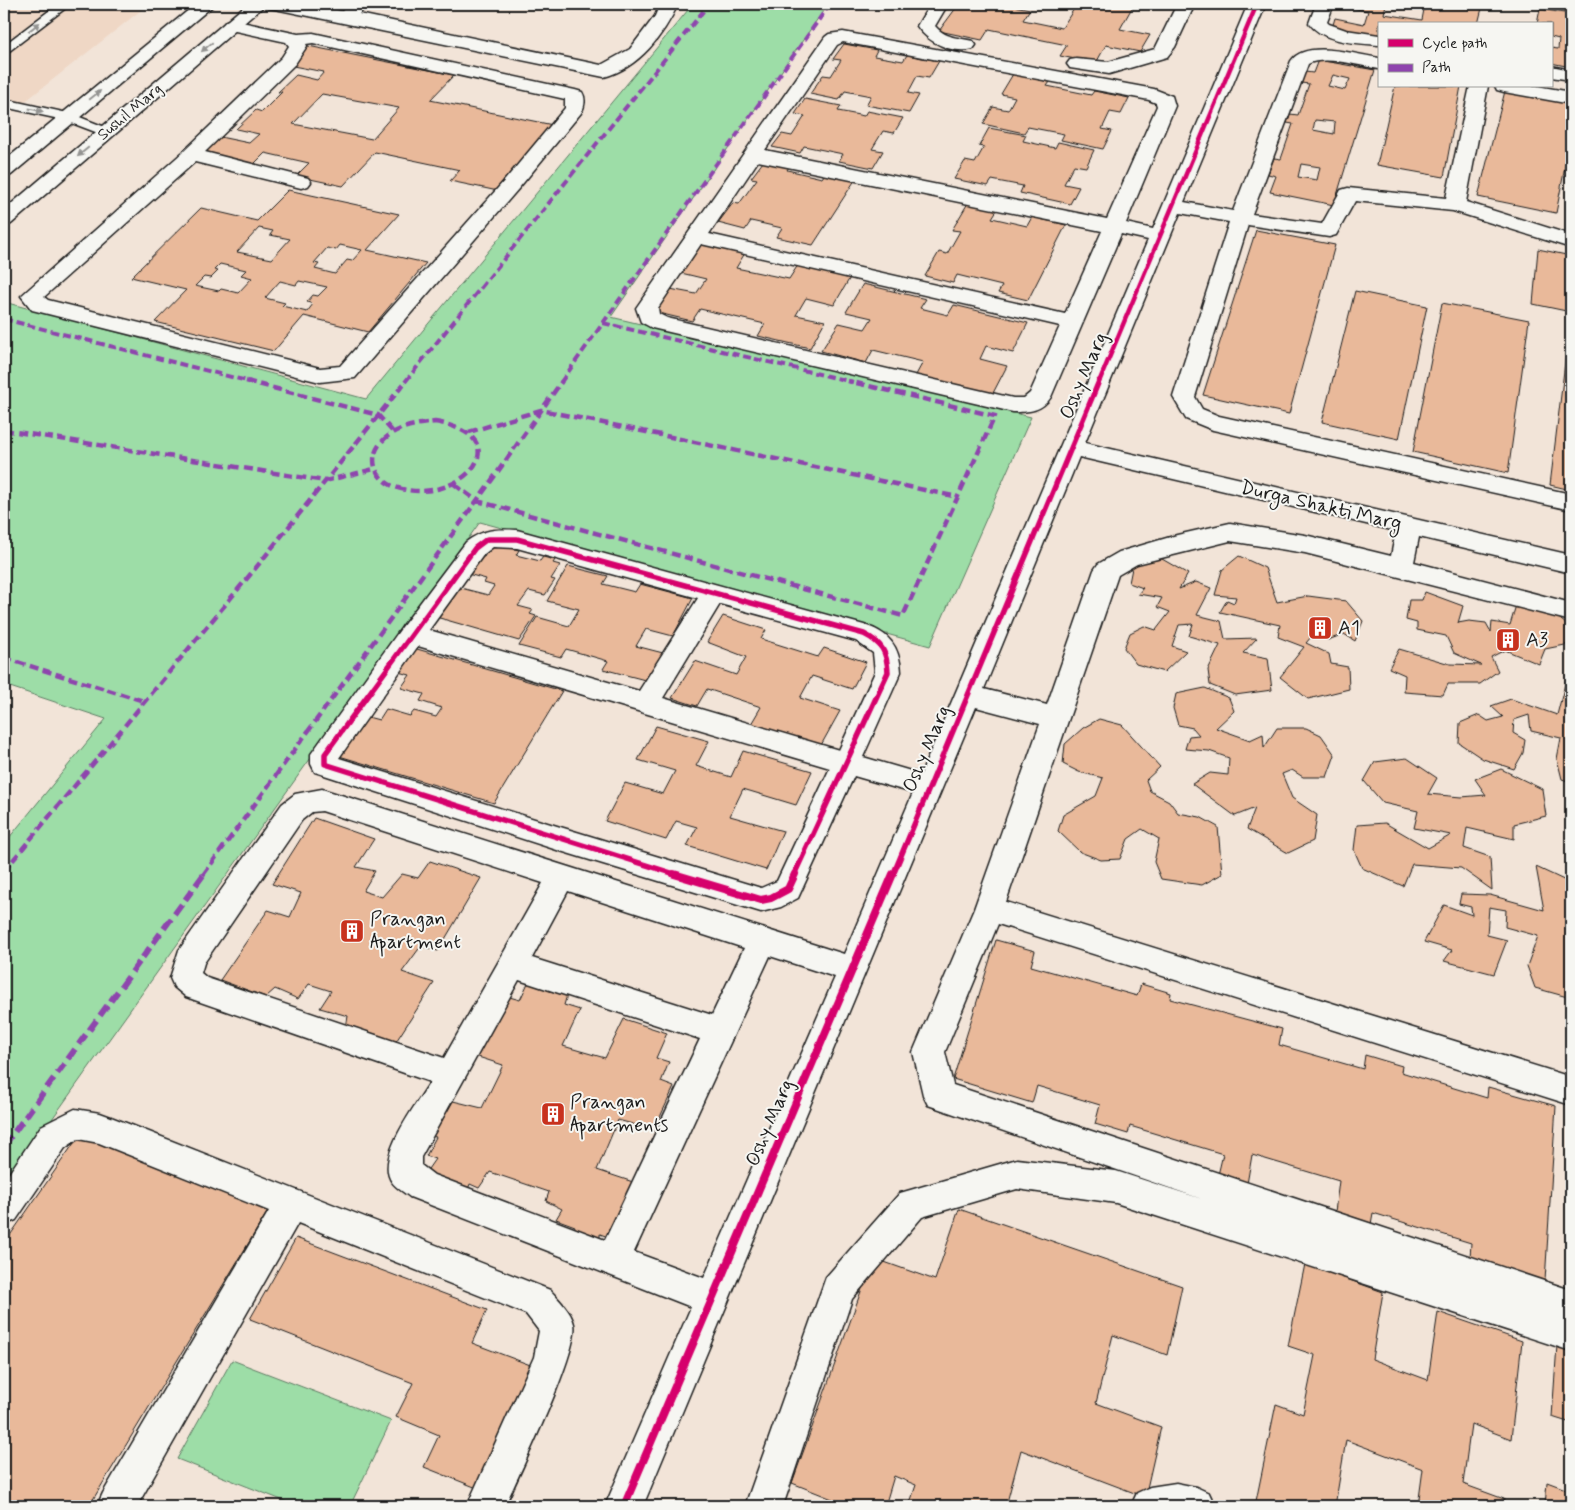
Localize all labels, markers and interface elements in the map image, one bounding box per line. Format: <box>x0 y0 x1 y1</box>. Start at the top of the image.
one-way arrow <box>27 22 41 32</box>
legend <box>1378 22 1552 88</box>
text: Cycle path <box>1422 34 1487 54</box>
one-way arrow <box>200 41 213 52</box>
text: Path <box>1422 58 1451 78</box>
street label: Sushil Marg <box>93 79 167 145</box>
one-way arrow <box>88 90 101 101</box>
one-way arrow <box>29 106 44 114</box>
one-way arrow <box>77 146 89 157</box>
street label: Oshy Marg <box>1054 328 1114 424</box>
street label: Durga Shakti Marg <box>1238 474 1404 539</box>
building icon: A1 <box>1307 615 1333 641</box>
place label: A1 <box>1338 615 1360 642</box>
building icon: A3 <box>1495 627 1521 653</box>
place label: A3 <box>1526 627 1548 654</box>
street label: Oshy Marg <box>897 701 957 797</box>
place label: Prangan Apartment <box>370 906 461 957</box>
building icon: Prangan Apartment <box>339 918 365 944</box>
street label: Oshy Marg <box>740 1075 800 1171</box>
place label: Prangan Apartments <box>570 1089 668 1140</box>
building icon: Prangan Apartments <box>540 1101 566 1127</box>

